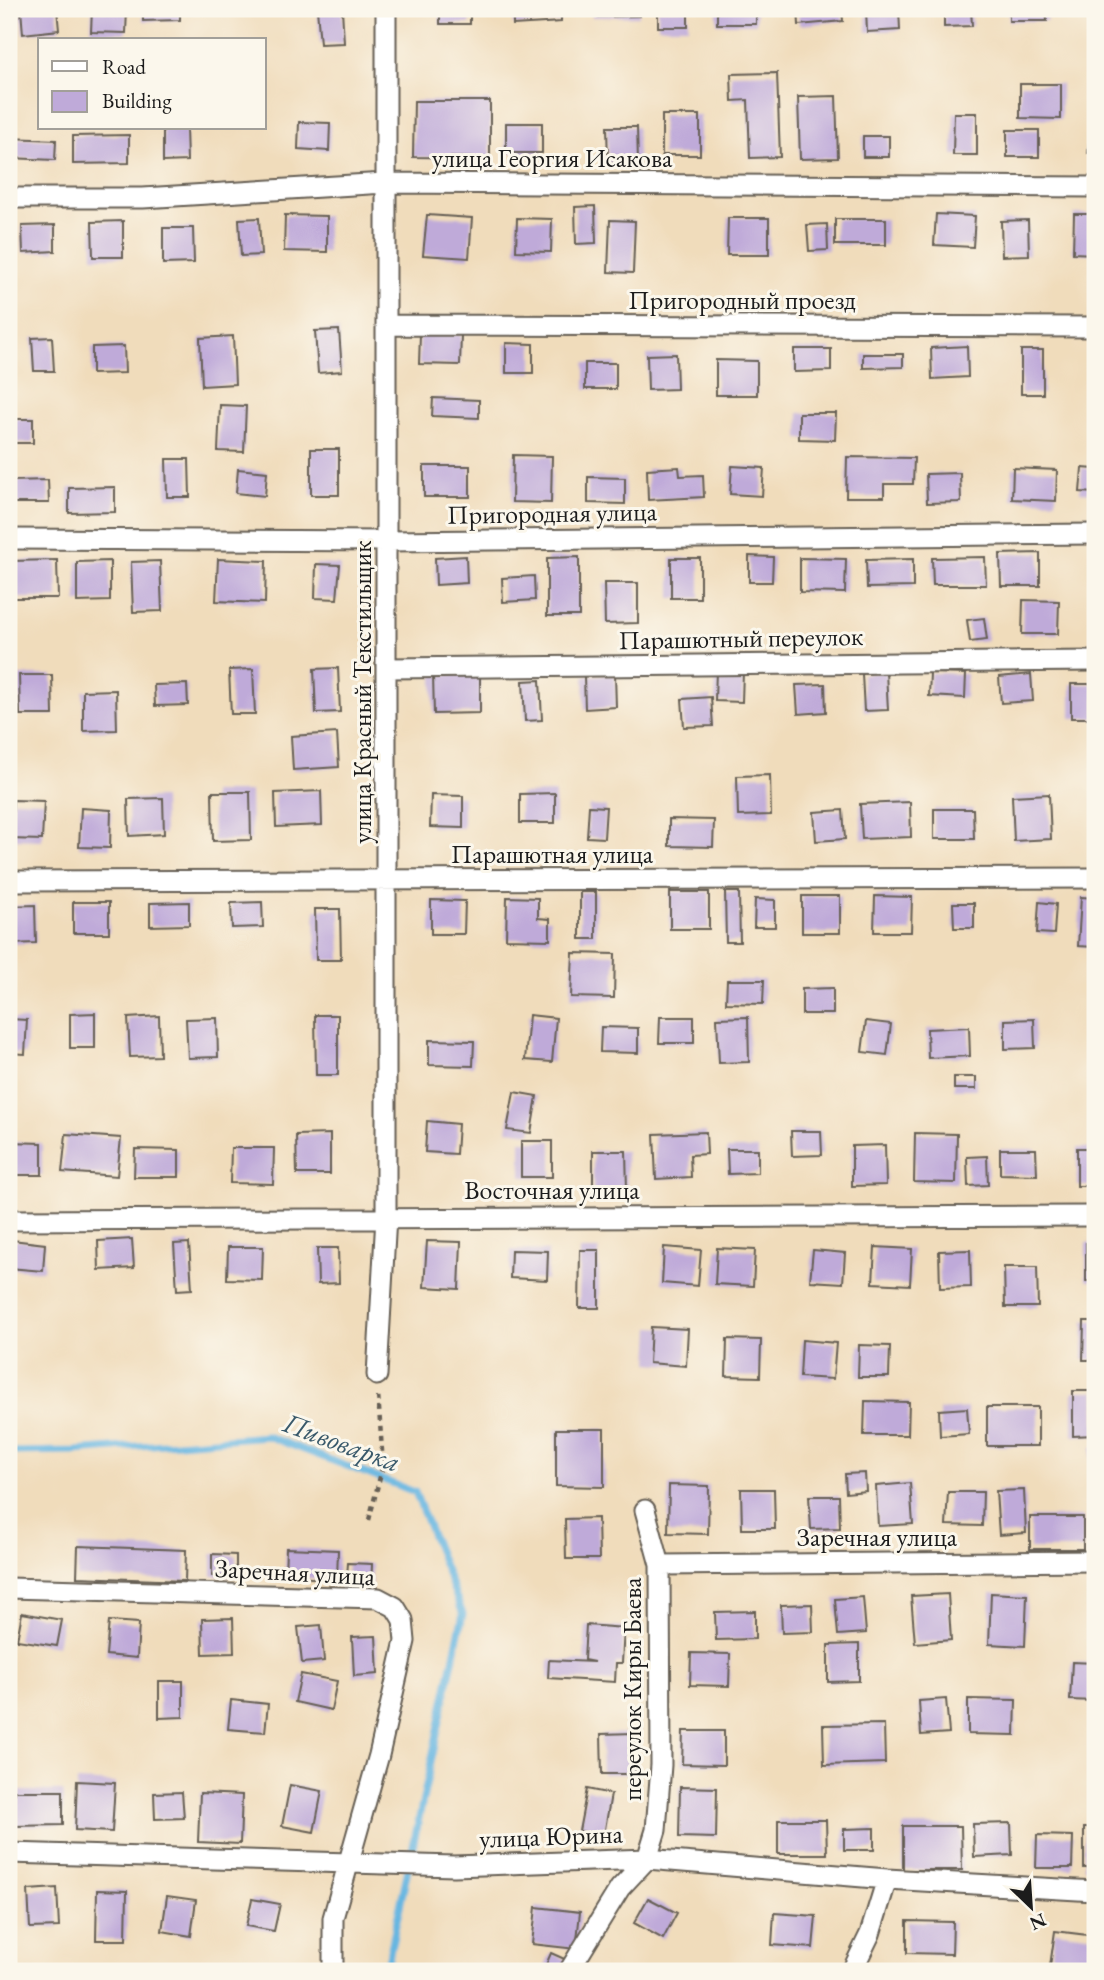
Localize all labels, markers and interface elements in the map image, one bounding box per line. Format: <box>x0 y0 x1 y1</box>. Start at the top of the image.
legend <box>38 38 266 130</box>
text: Road <box>102 53 146 80</box>
text: Building <box>102 87 172 114</box>
street label: улица Георгия Исакова <box>432 141 673 175</box>
street label: Пригородный проезд <box>628 283 856 317</box>
street label: Пригородная улица <box>447 494 658 532</box>
street label: улица Красный Текстильщик <box>345 540 379 844</box>
street label: Парашютный переулок <box>618 619 864 657</box>
street label: Парашютная улица <box>451 837 654 871</box>
street label: Восточная улица <box>464 1173 640 1207</box>
water label: Пивоварка <box>278 1404 405 1480</box>
street label: Заречная улица <box>797 1520 958 1554</box>
street label: Заречная улица <box>214 1551 377 1593</box>
street label: переулок Киры Баева <box>615 1577 649 1801</box>
street label: улица Юрина <box>479 1816 624 1855</box>
north arrow <box>996 1871 1066 1941</box>
text: N <box>1025 1907 1050 1937</box>

